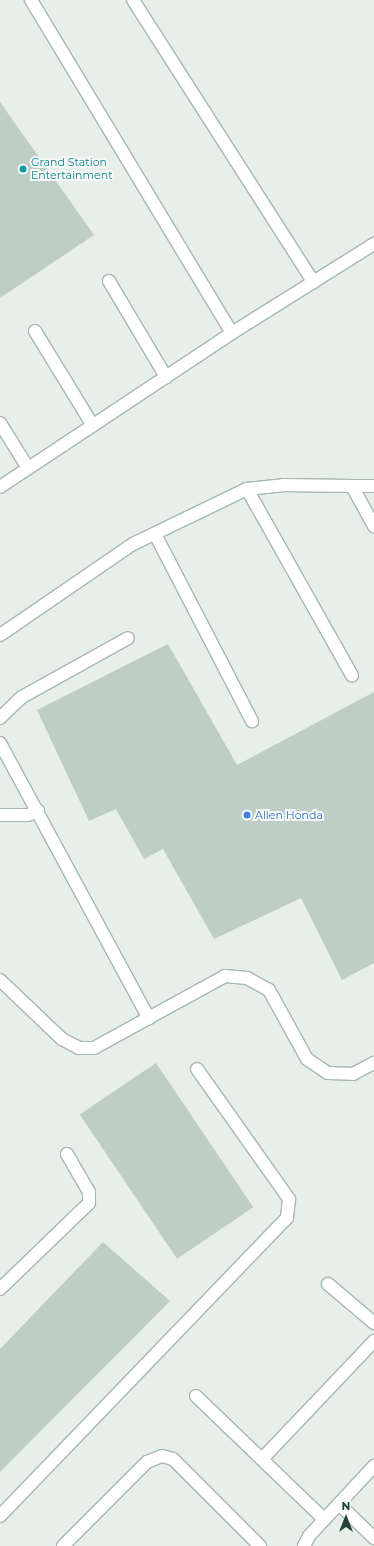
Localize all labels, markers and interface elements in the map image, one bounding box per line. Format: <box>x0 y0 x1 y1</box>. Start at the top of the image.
place label: Grand Station Entertainment <box>31 156 113 182</box>
marker: Grand Station Entertainment <box>18 164 28 174</box>
place label: Allen Honda <box>255 808 323 822</box>
marker: Allen Honda <box>242 810 252 820</box>
north arrow <box>326 1498 366 1538</box>
text: N <box>342 1499 350 1513</box>

